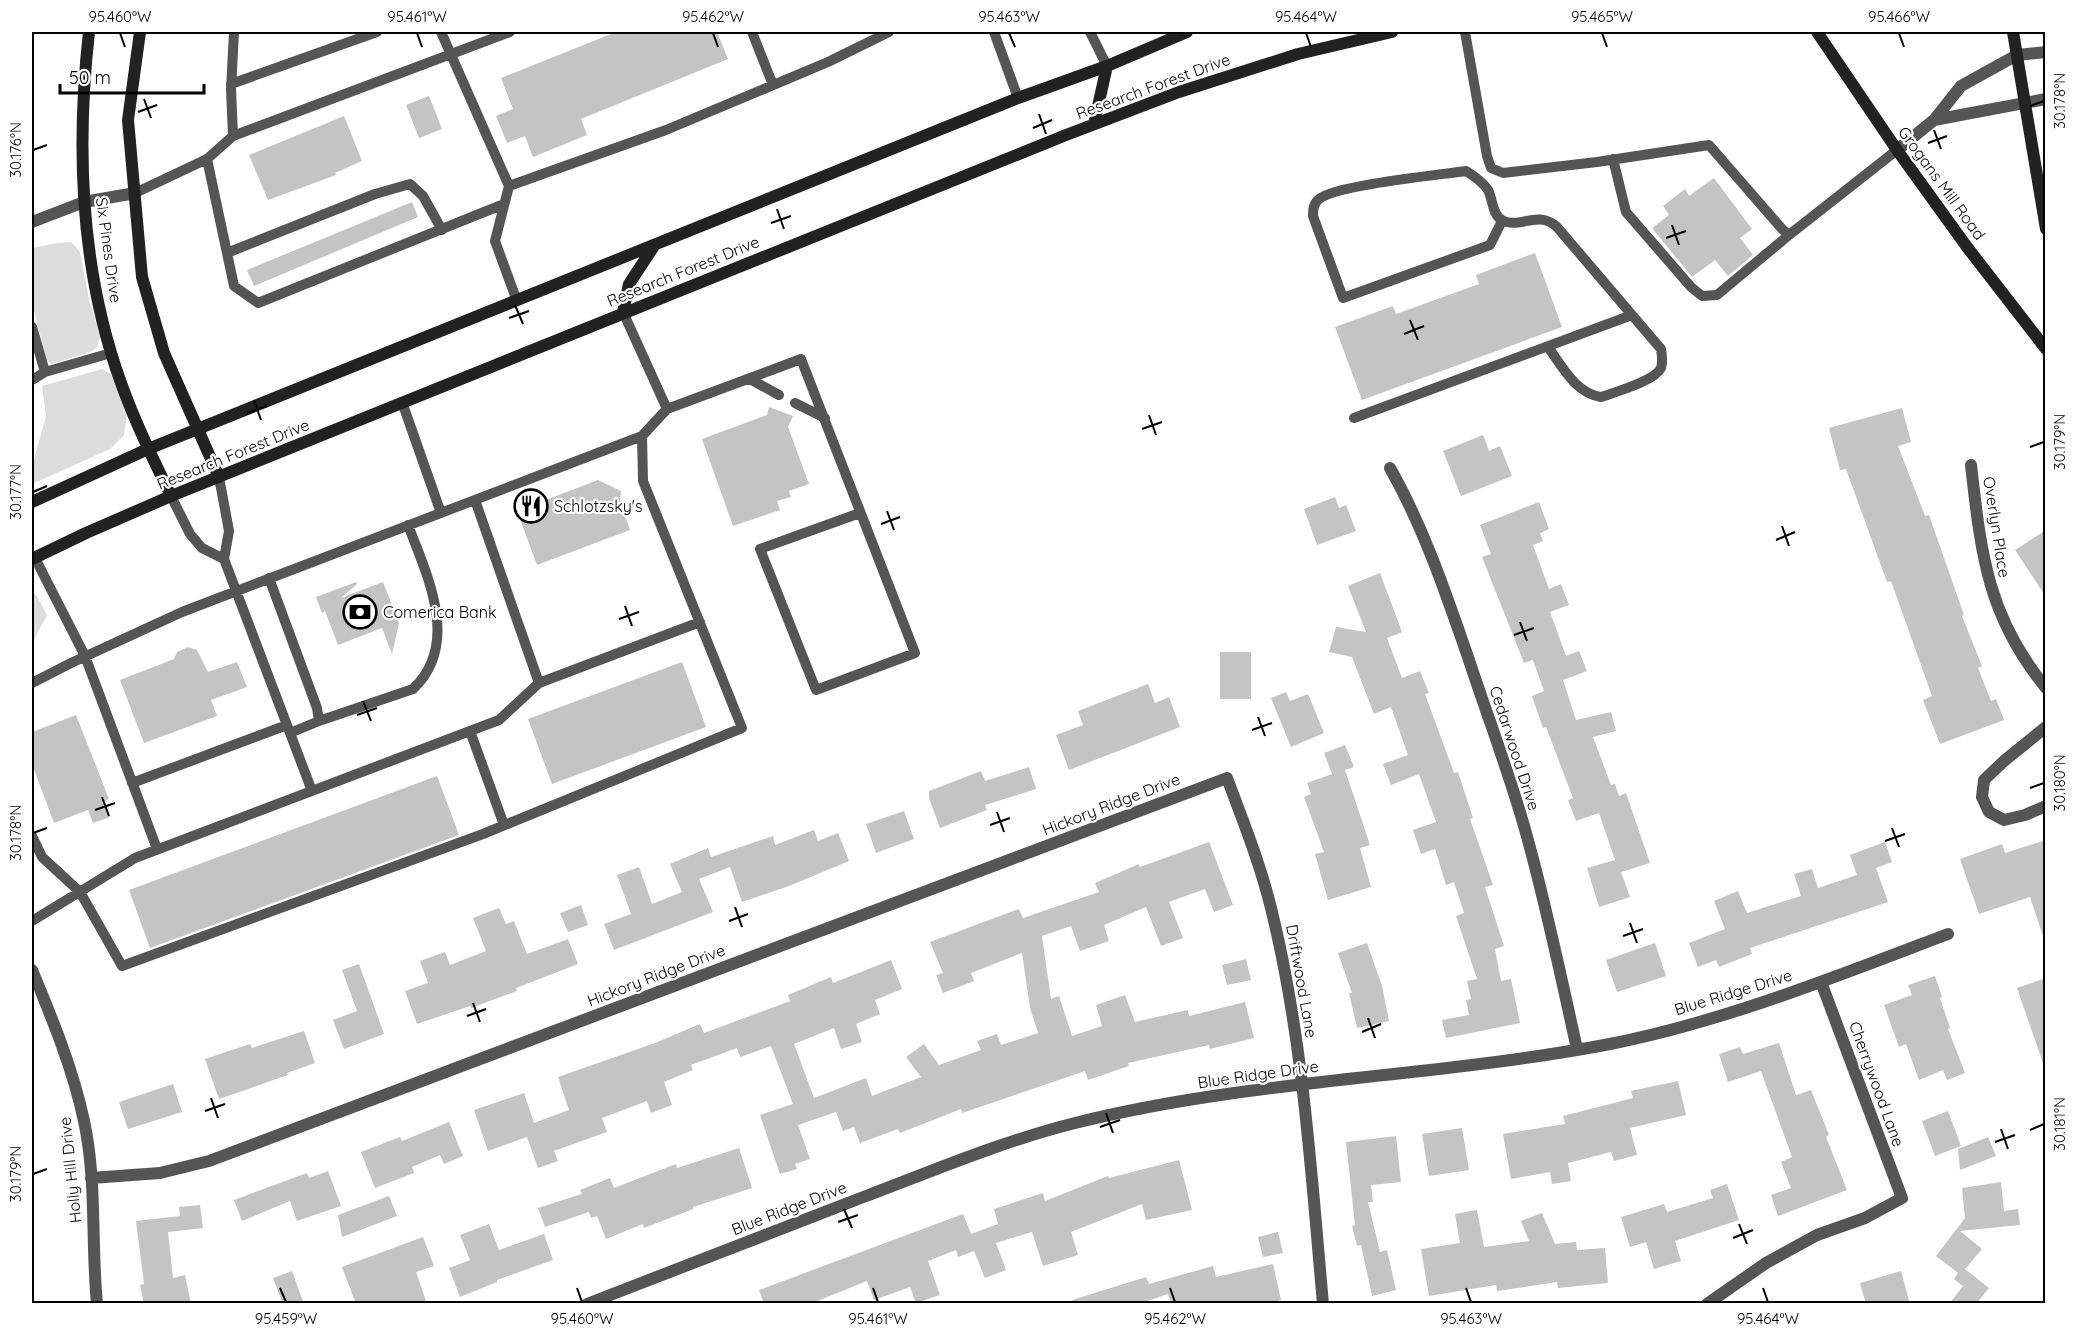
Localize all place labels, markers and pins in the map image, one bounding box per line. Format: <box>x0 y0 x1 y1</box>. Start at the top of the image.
restaurant icon: Schlotzsky's <box>513 488 549 524</box>
place label: Schlotzsky's <box>554 496 642 516</box>
bank icon: Comerica Bank <box>342 594 378 630</box>
place label: Comerica Bank <box>383 602 497 622</box>

